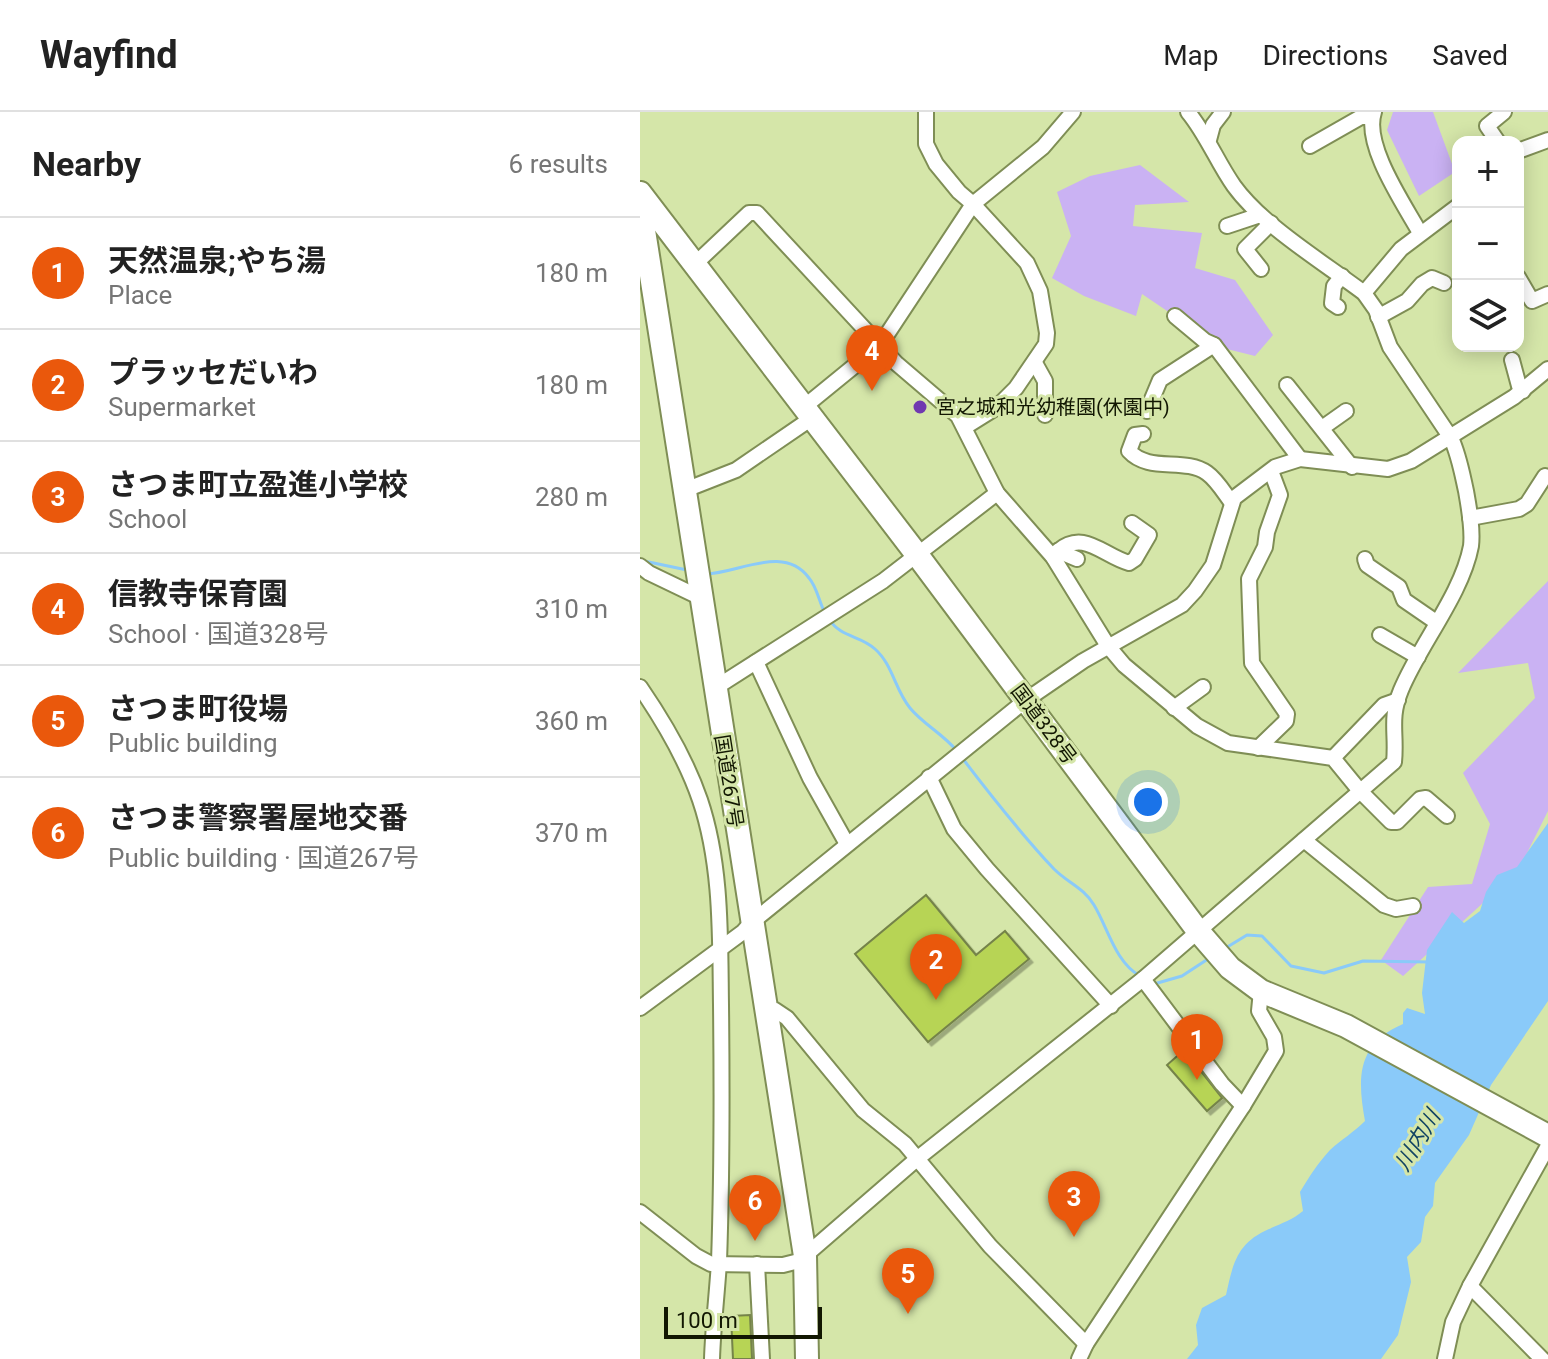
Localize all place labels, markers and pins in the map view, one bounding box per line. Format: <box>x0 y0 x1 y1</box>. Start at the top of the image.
pin: 4 <box>846 325 898 391</box>
place label: 宮之城和光幼稚園(休園中) <box>936 395 1170 419</box>
marker: 宮之城和光幼稚園(休園中) <box>911 398 929 416</box>
pin: 2 <box>910 934 962 1000</box>
pin: 1 <box>1171 1014 1223 1080</box>
pin: 3 <box>1048 1171 1100 1237</box>
pin: 6 <box>729 1175 781 1241</box>
pin: 5 <box>882 1248 934 1314</box>

